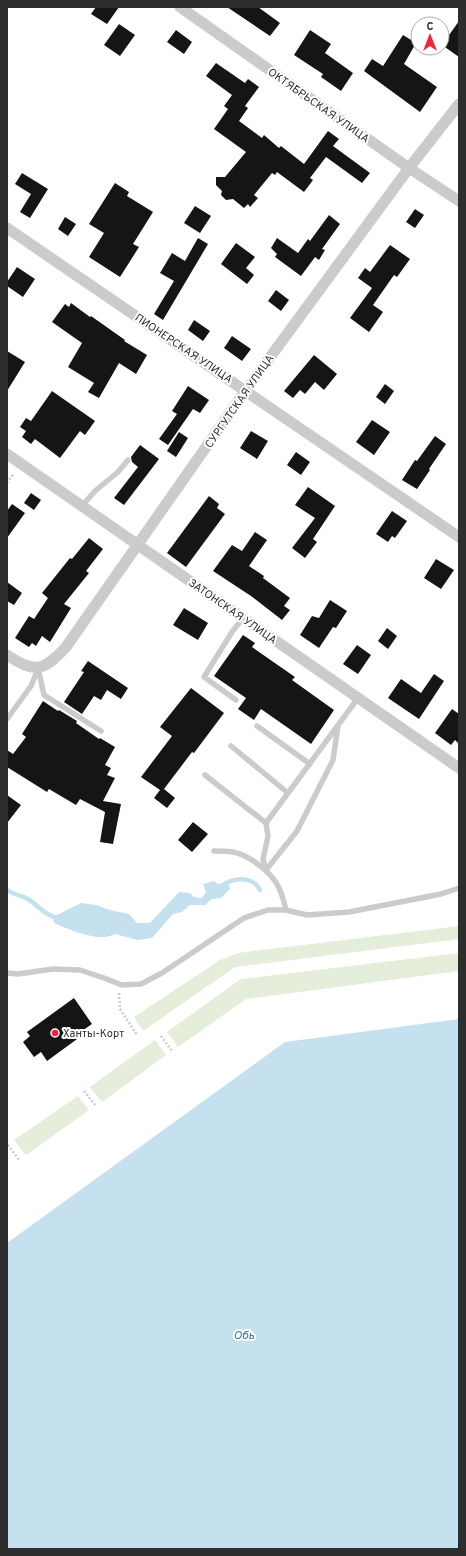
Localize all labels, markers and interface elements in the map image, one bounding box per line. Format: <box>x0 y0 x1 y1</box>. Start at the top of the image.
north arrow <box>410 16 450 56</box>
text: С <box>426 20 434 34</box>
street label: ОКТЯБРЬСКАЯ УЛИЦА <box>265 65 372 146</box>
street label: ПИОНЕРСКАЯ УЛИЦА <box>132 311 235 387</box>
street label: СУРГУТСКАЯ УЛИЦА <box>202 352 277 451</box>
street label: ЗАТОНСКАЯ УЛИЦА <box>185 576 279 648</box>
place label: Ханты-Корт <box>63 1027 124 1041</box>
marker: Ханты-Корт <box>50 1028 60 1038</box>
water label: Обь <box>233 1328 255 1344</box>

